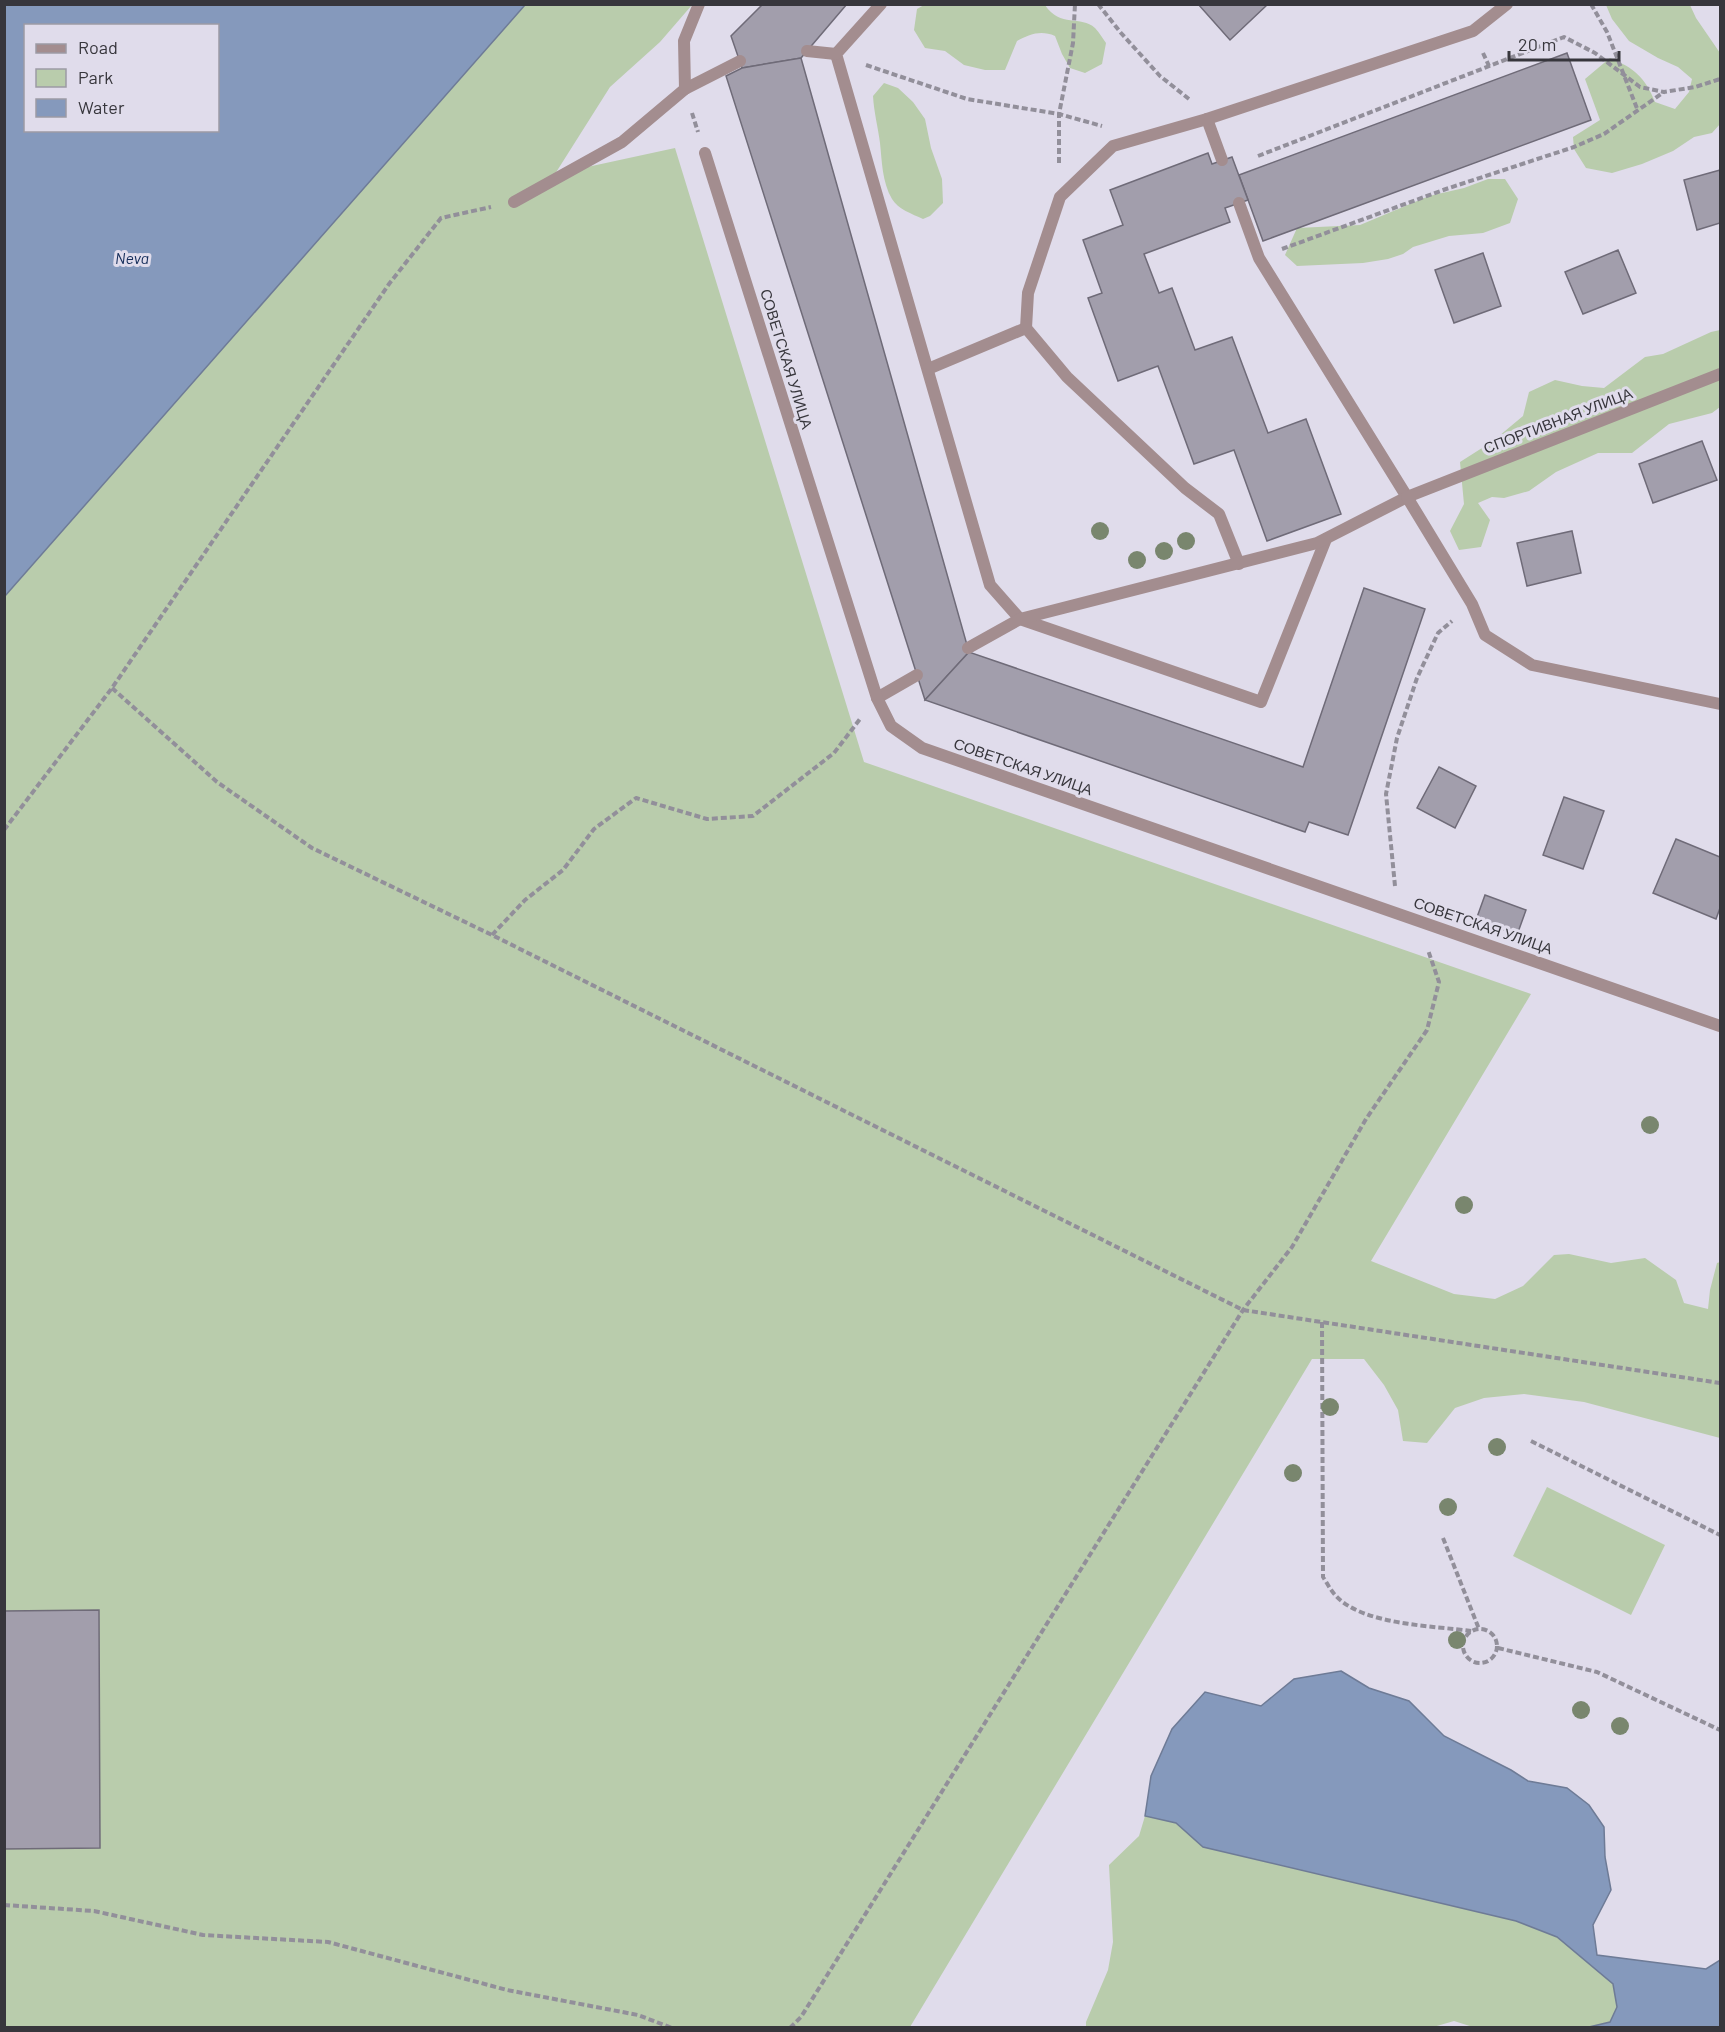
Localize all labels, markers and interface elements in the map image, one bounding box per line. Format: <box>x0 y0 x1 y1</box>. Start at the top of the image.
legend <box>24 24 219 132</box>
scale bar <box>1509 24 1618 62</box>
text: 20 m <box>1518 33 1556 55</box>
text: Road <box>78 36 118 58</box>
text: Park <box>78 66 113 88</box>
text: Water <box>78 96 125 118</box>
water label: Neva <box>115 248 149 267</box>
street label: СОВЕТСКАЯ УЛИЦА <box>757 286 817 431</box>
street label: СПОРТИВНАЯ УЛИЦА <box>1481 383 1635 457</box>
street label: СОВЕТСКАЯ УЛИЦА <box>952 734 1095 798</box>
street label: СОВЕТСКАЯ УЛИЦА <box>1412 893 1555 957</box>

